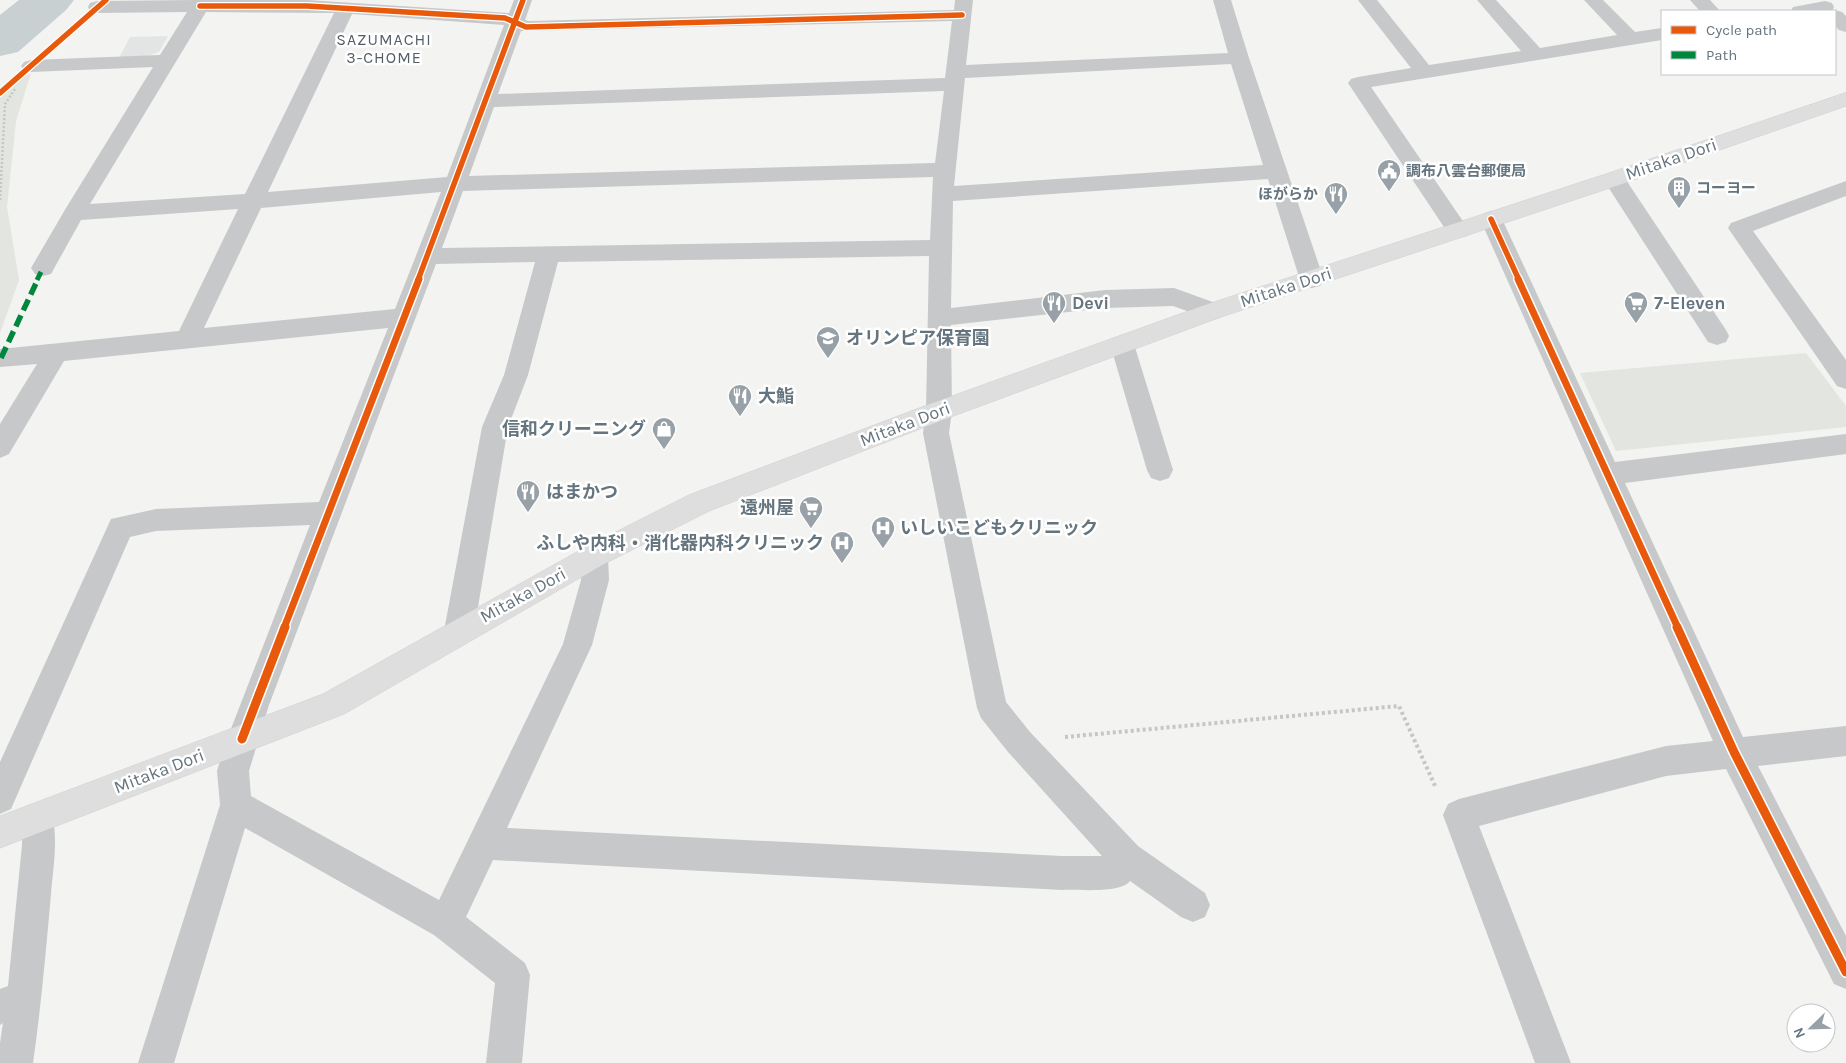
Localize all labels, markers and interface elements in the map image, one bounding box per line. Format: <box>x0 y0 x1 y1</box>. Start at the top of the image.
legend <box>1661 10 1836 75</box>
text: Cycle path <box>1706 21 1777 39</box>
district label: SAZUMACHI 3-CHOME <box>336 30 432 67</box>
text: Path <box>1706 46 1737 64</box>
street label: Mitaka Dori <box>1622 133 1720 185</box>
public building icon: 調布八雲台郵便局 <box>1376 158 1402 192</box>
place label: 調布八雲台郵便局 <box>1406 162 1526 180</box>
building icon: コーヨー <box>1666 175 1692 209</box>
place label: コーヨー <box>1696 179 1756 197</box>
restaurant icon: ほがらか <box>1323 181 1349 215</box>
place label: ほがらか <box>1258 185 1318 203</box>
street label: Mitaka Dori <box>1237 262 1335 312</box>
restaurant icon: Devi <box>1041 290 1067 324</box>
supermarket icon: 7-Eleven <box>1623 290 1649 324</box>
place label: Devi <box>1072 292 1109 314</box>
place label: 7-Eleven <box>1654 292 1725 314</box>
school or university icon: オリンピア保育園 <box>815 325 841 359</box>
place label: オリンピア保育園 <box>846 327 990 349</box>
restaurant icon: 大鮨 <box>727 383 753 417</box>
place label: 大鮨 <box>758 385 794 407</box>
street label: Mitaka Dori <box>857 397 953 451</box>
shop icon: 信和クリーニング <box>651 416 677 450</box>
place label: 信和クリーニング <box>502 418 646 440</box>
restaurant icon: はまかつ <box>515 479 541 513</box>
place label: はまかつ <box>546 481 618 503</box>
supermarket icon: 遠州屋 <box>798 495 824 529</box>
place label: 遠州屋 <box>740 497 794 519</box>
hospital icon: いしいこどもクリニック <box>870 515 896 549</box>
place label: いしいこどもクリニック <box>900 517 1098 539</box>
hospital icon: ふしや内科・消化器内科クリニック <box>829 530 855 564</box>
place label: ふしや内科・消化器内科クリニック <box>536 532 824 554</box>
street label: Mitaka Dori <box>476 562 570 628</box>
street label: Mitaka Dori <box>111 744 207 798</box>
north arrow <box>1786 1003 1836 1053</box>
text: N <box>1790 1025 1809 1041</box>

